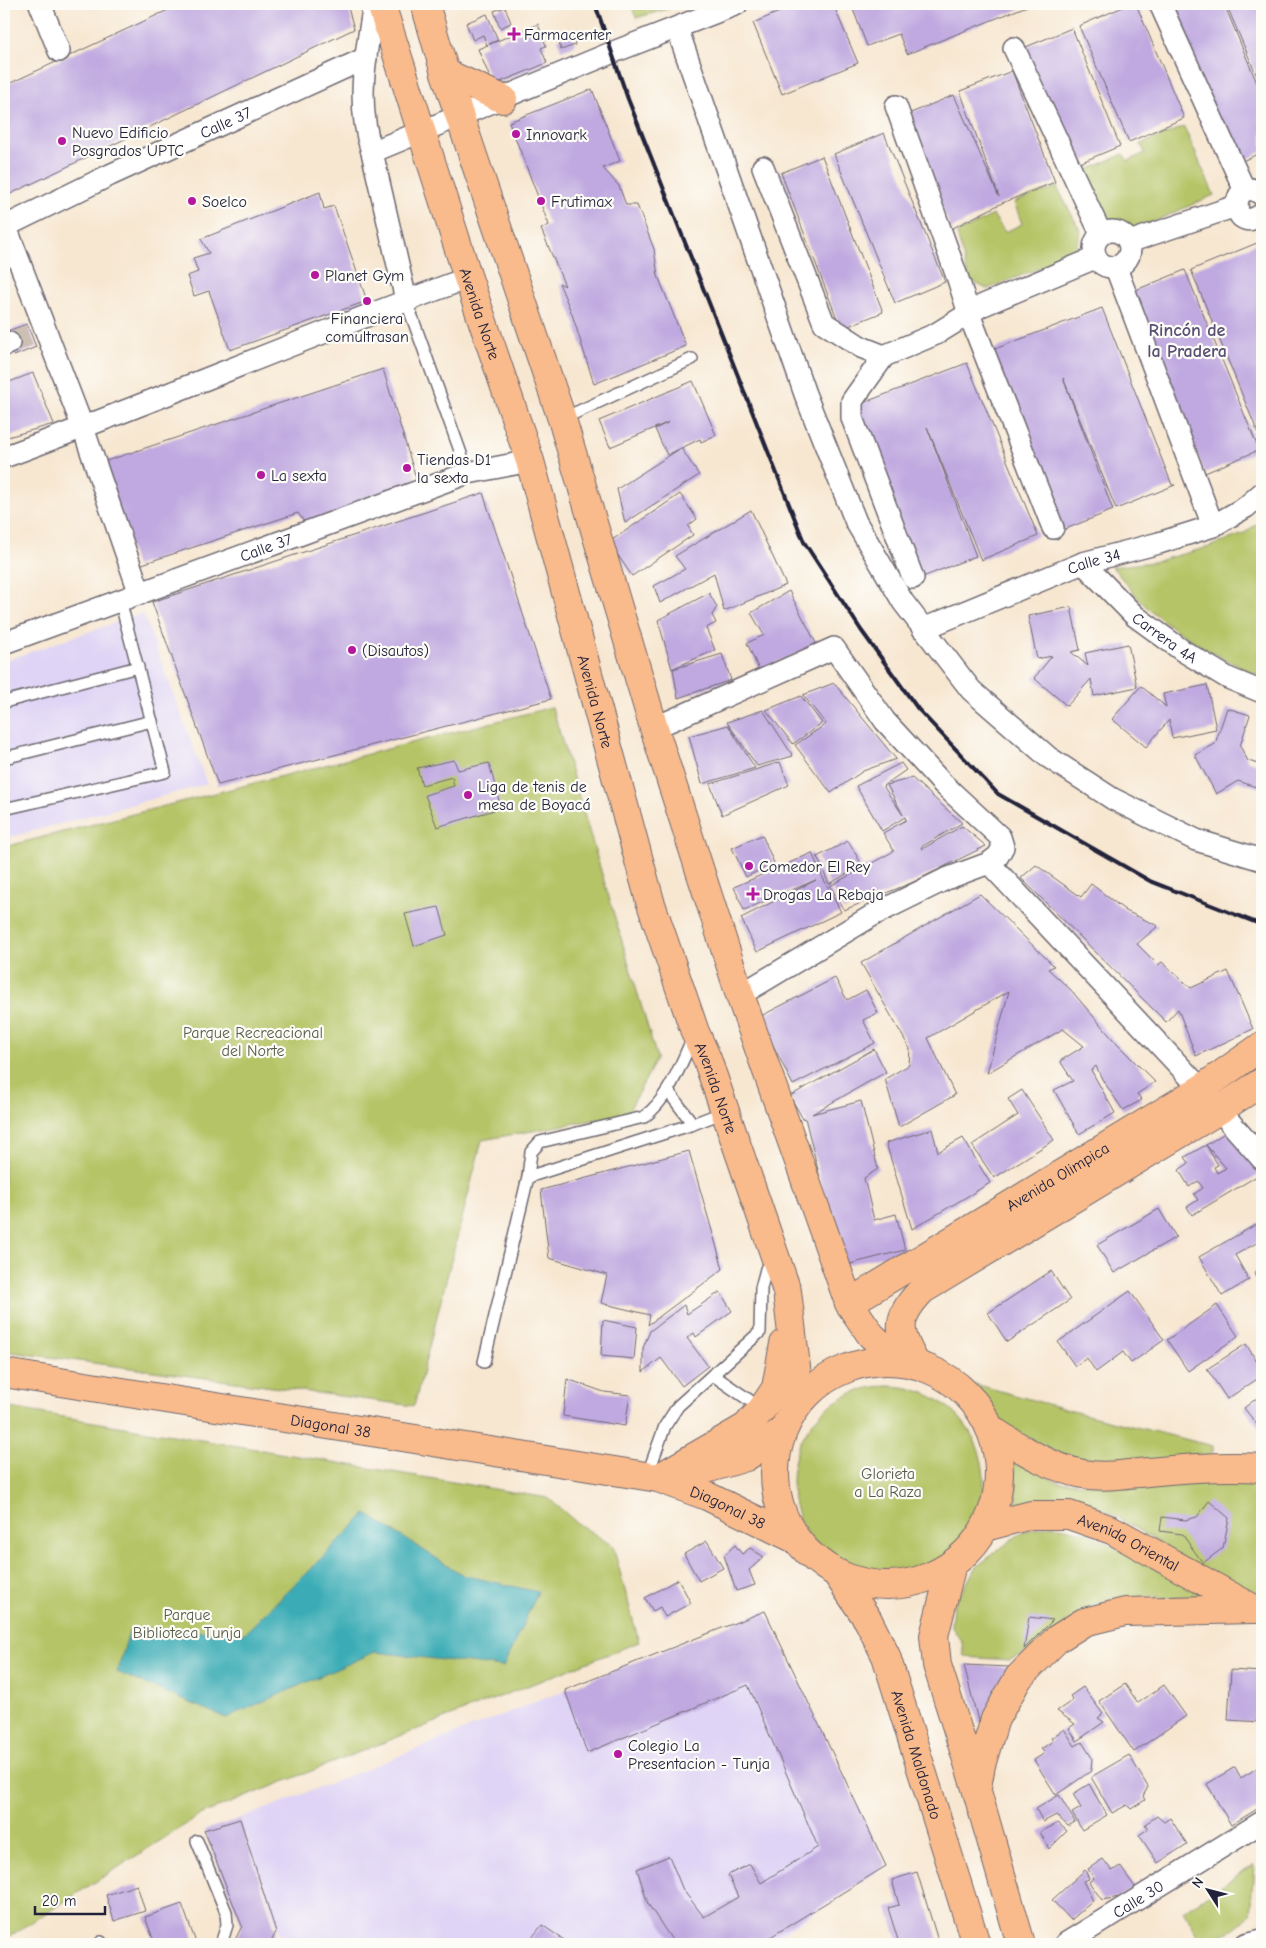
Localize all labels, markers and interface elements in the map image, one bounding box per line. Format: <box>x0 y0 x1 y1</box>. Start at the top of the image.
place label: Farmacenter <box>524 26 612 44</box>
marker: Farmacenter <box>508 28 520 40</box>
street label: Calle 37 <box>197 104 255 143</box>
place label: Nuevo Edificio Posgrados UPTC <box>72 124 184 160</box>
place label: Innovark <box>526 126 587 144</box>
marker: Innovark <box>510 128 522 140</box>
marker: Nuevo Edificio Posgrados UPTC <box>56 135 68 147</box>
place label: Soelco <box>202 193 247 211</box>
place label: Frutimax <box>551 193 612 211</box>
marker: Soelco <box>186 195 198 207</box>
marker: Frutimax <box>535 195 547 207</box>
street label: Avenida Norte <box>455 266 503 362</box>
place label: Planet Gym <box>325 267 404 285</box>
marker: Planet Gym <box>309 269 321 281</box>
marker: Financiera comultrasan <box>361 295 373 307</box>
place label: Financiera comultrasan <box>325 310 409 346</box>
district label: Rincón de la Pradera <box>1147 320 1227 362</box>
place label: Tiendas D1 la sexta <box>417 451 491 487</box>
marker: Tiendas D1 la sexta <box>401 462 413 474</box>
place label: La sexta <box>271 467 327 485</box>
marker: La sexta <box>255 469 267 481</box>
street label: Calle 37 <box>238 530 295 566</box>
street label: Calle 34 <box>1065 546 1122 578</box>
street label: Carrera 4A <box>1128 609 1200 667</box>
place label: (Disautos) <box>362 642 429 660</box>
marker: (Disautos) <box>346 644 358 656</box>
street label: Avenida Norte <box>573 653 616 750</box>
place label: Liga de tenis de mesa de Boyacá <box>478 778 591 814</box>
marker: Liga de tenis de mesa de Boyacá <box>462 789 474 801</box>
place label: Comedor El Rey <box>759 858 871 876</box>
marker: Comedor El Rey <box>743 860 755 872</box>
place label: Drogas La Rebaja <box>763 886 884 904</box>
marker: Drogas La Rebaja <box>747 888 759 900</box>
park label: Parque Recreacional del Norte <box>183 1024 323 1060</box>
street label: Avenida Norte <box>691 1040 740 1136</box>
street label: Avenida Olimpica <box>1003 1139 1113 1215</box>
street label: Diagonal 38 <box>289 1411 372 1442</box>
park label: Glorieta a La Raza <box>854 1465 922 1501</box>
street label: Diagonal 38 <box>687 1483 768 1533</box>
street label: Avenida Oriental <box>1075 1511 1182 1576</box>
park label: Parque Biblioteca Tunja <box>133 1606 241 1642</box>
street label: Avenida Maldonado <box>887 1688 945 1822</box>
place label: Colegio La Presentacion - Tunja <box>628 1737 770 1773</box>
marker: Colegio La Presentacion - Tunja <box>612 1748 624 1760</box>
north arrow <box>1184 1866 1234 1916</box>
text: N <box>1188 1874 1207 1891</box>
street label: Calle 30 <box>1110 1877 1167 1922</box>
scale bar <box>35 1883 105 1915</box>
text: 20 m <box>42 1892 76 1910</box>

